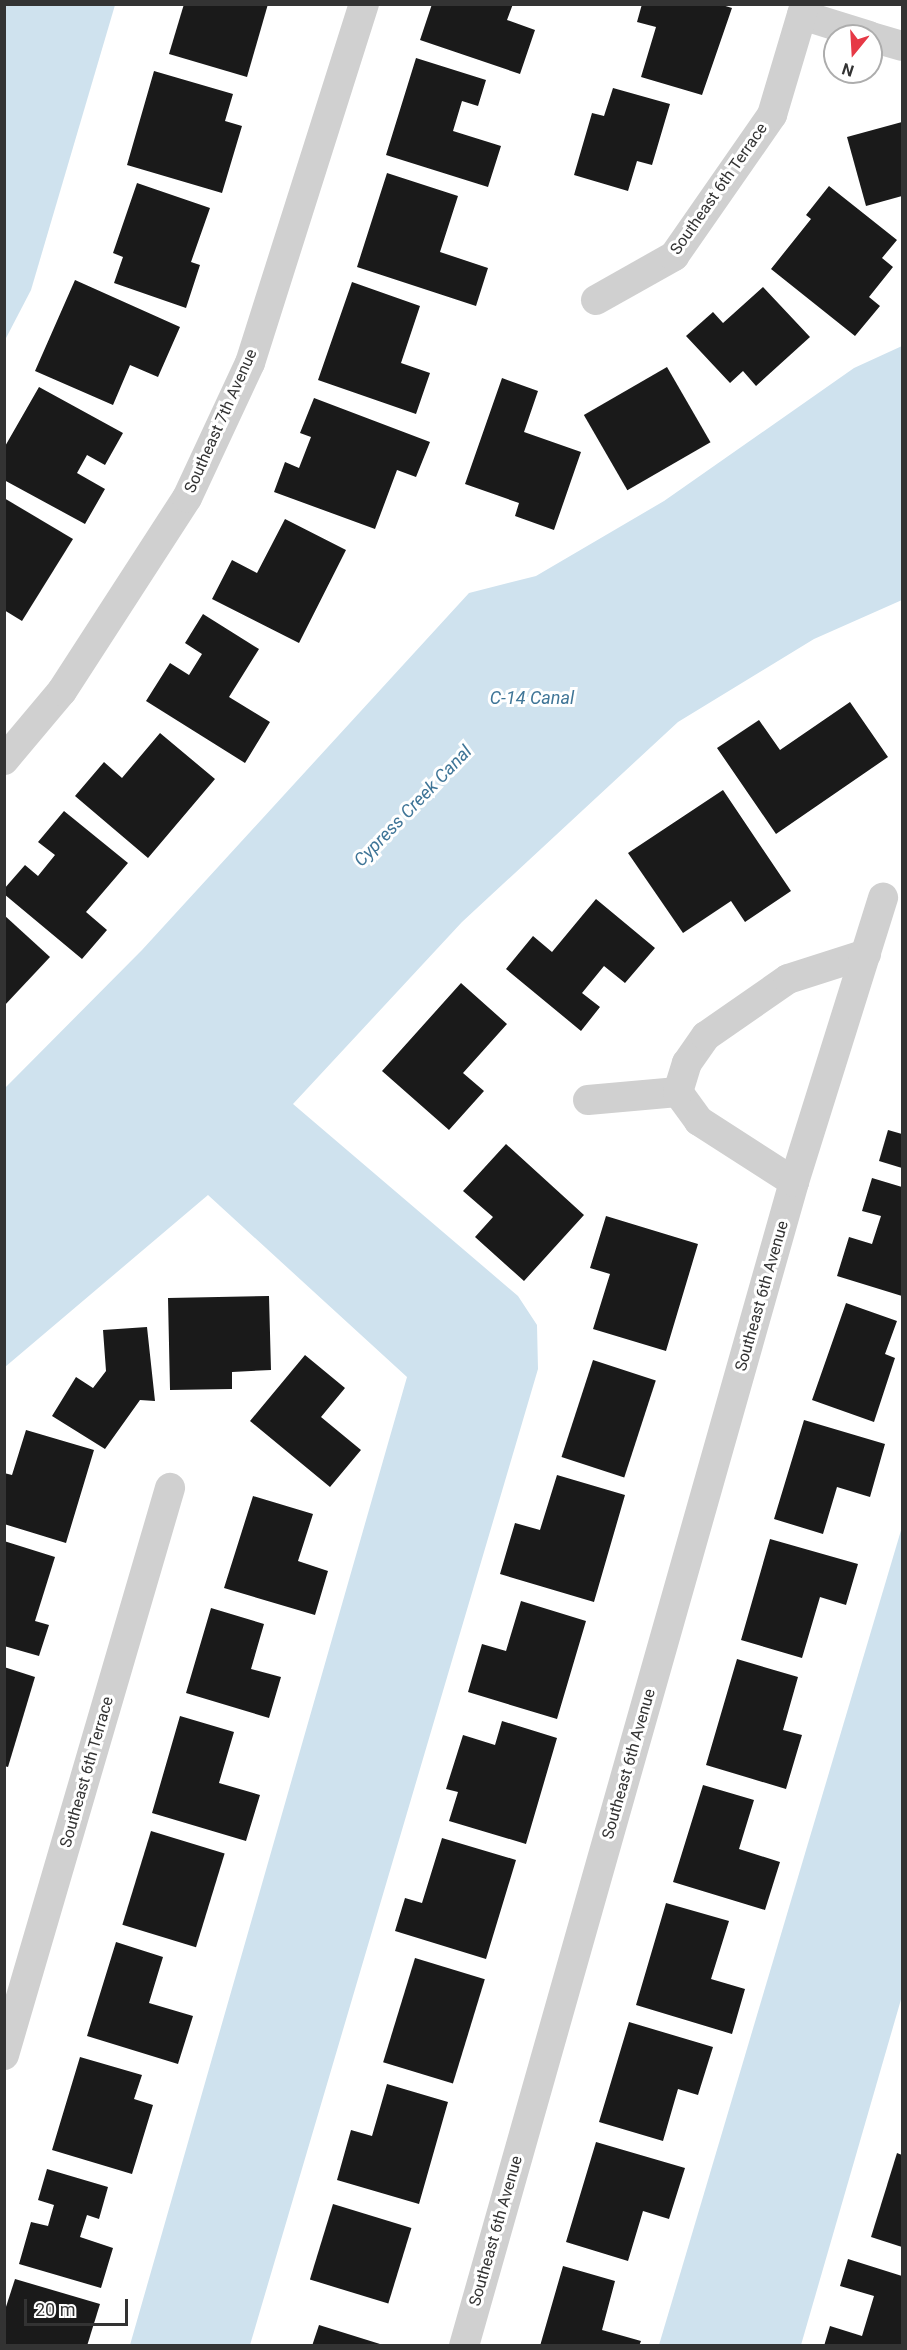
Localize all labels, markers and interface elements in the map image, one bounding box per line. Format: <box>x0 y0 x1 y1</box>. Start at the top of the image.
north arrow <box>823 24 883 84</box>
text: N <box>840 59 856 80</box>
street label: Southeast 6th Terrace <box>666 119 772 259</box>
street label: Southeast 7th Avenue <box>181 346 261 496</box>
water label: C-14 Canal <box>490 687 574 709</box>
water label: Cypress Creek Canal <box>350 741 476 871</box>
street label: Southeast 6th Avenue <box>731 1219 793 1373</box>
street label: Southeast 6th Avenue <box>598 1687 660 1841</box>
street label: Southeast 6th Terrace <box>56 1694 118 1850</box>
street label: Southeast 6th Avenue <box>465 2154 527 2308</box>
scale bar <box>27 2287 130 2325</box>
text: 20 m <box>35 2299 75 2320</box>

